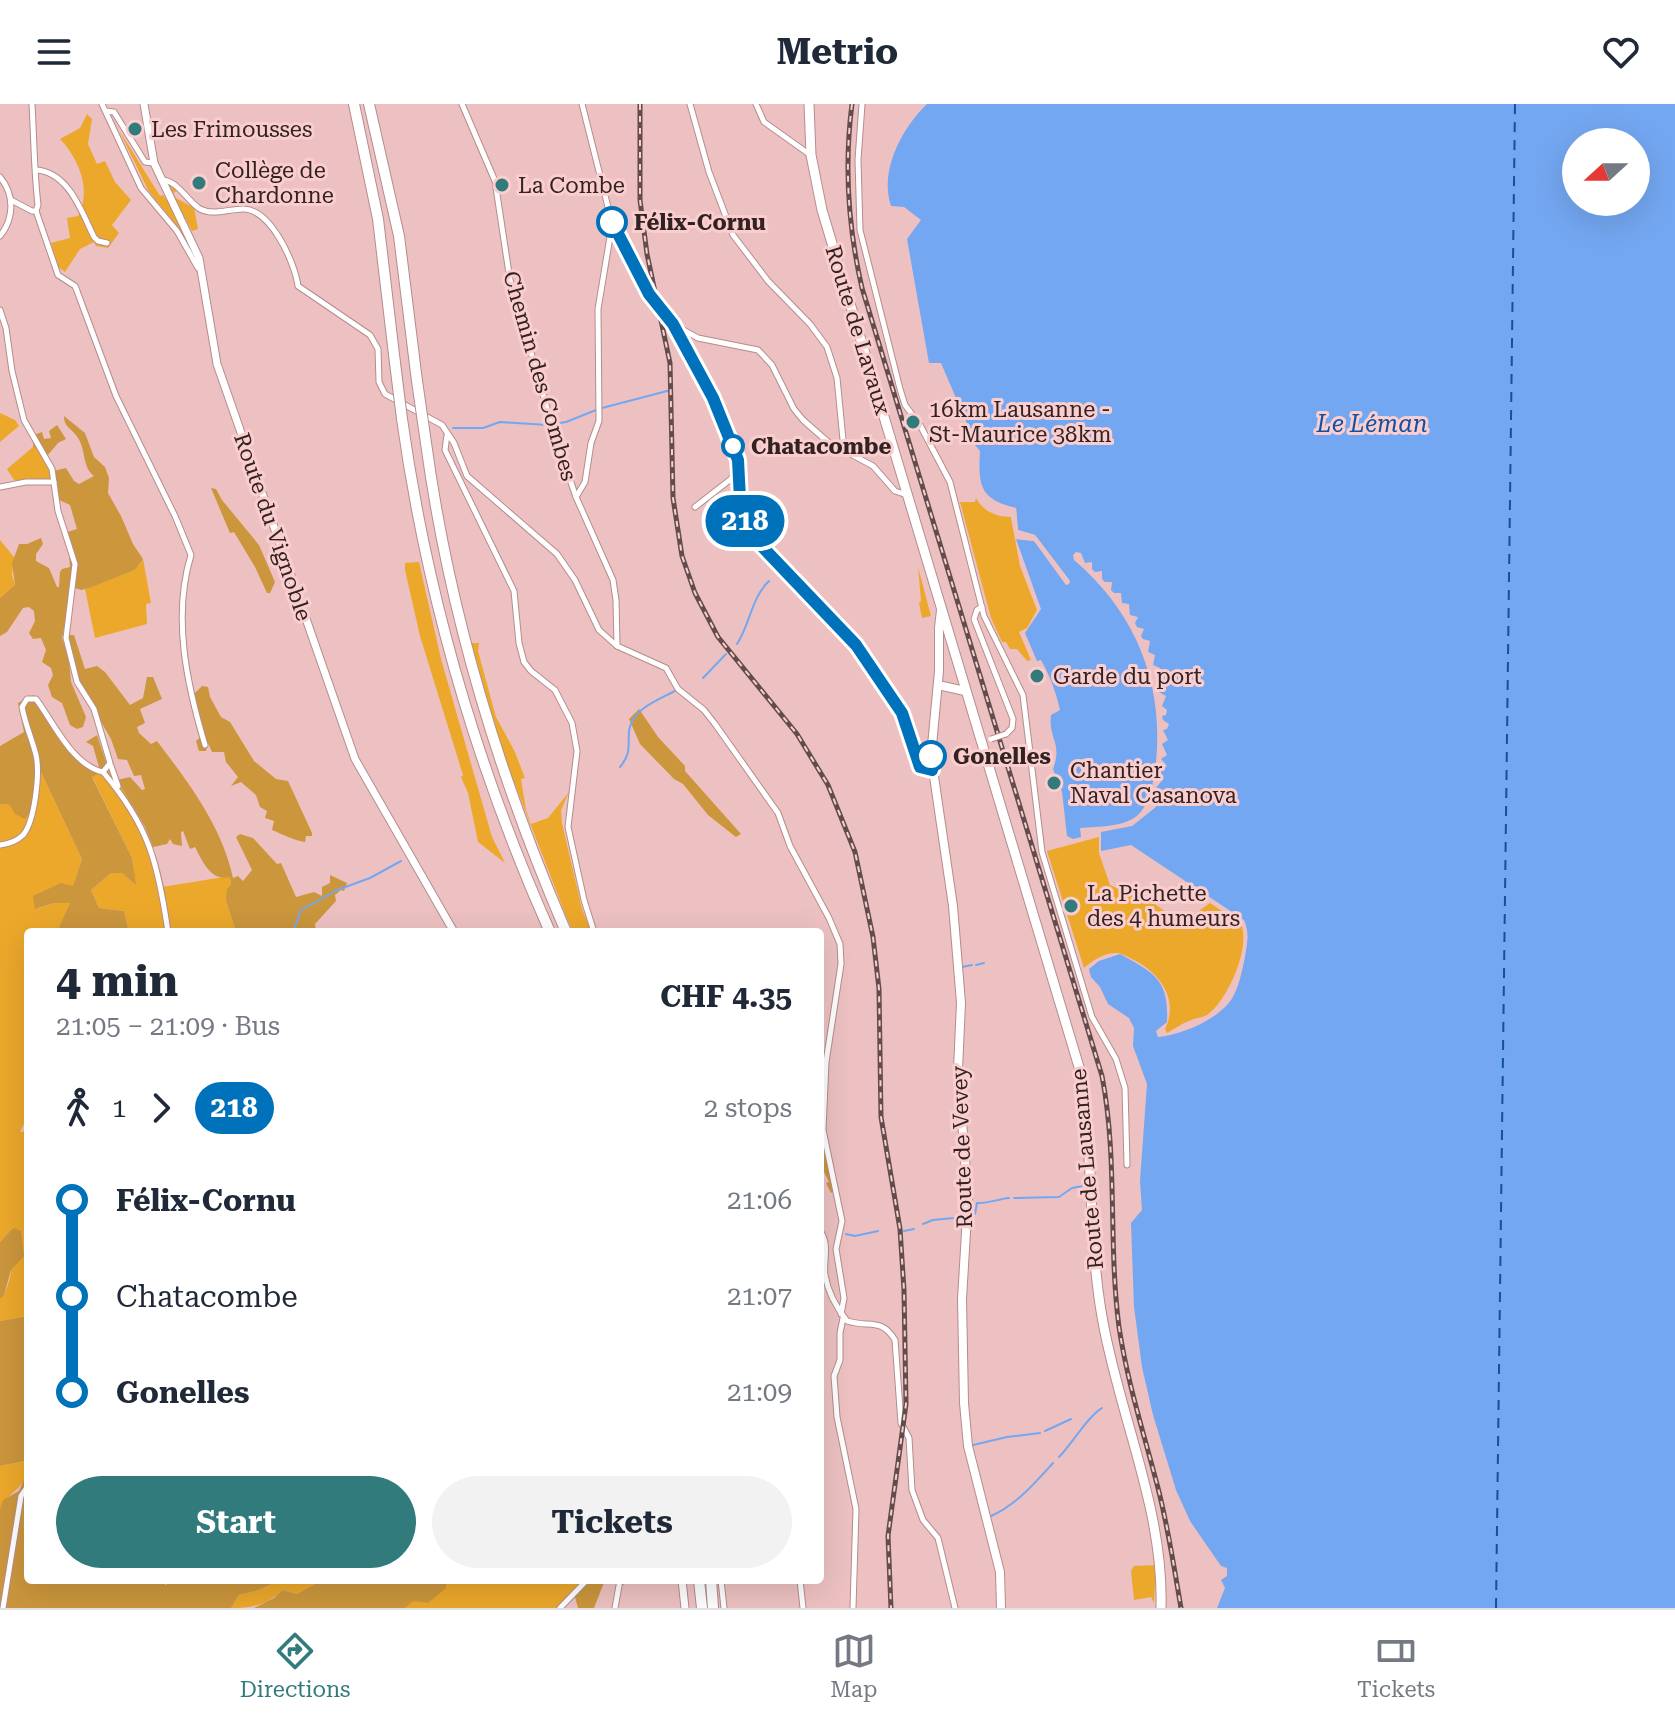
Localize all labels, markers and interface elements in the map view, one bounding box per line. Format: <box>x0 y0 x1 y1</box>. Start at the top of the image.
icon: menu <box>32 30 76 74</box>
icon: heart <box>1599 30 1643 74</box>
text: Metrio <box>777 31 898 73</box>
place label: Les Frimousses <box>151 117 312 142</box>
marker: Les Frimousses <box>126 120 144 138</box>
north arrow <box>1562 128 1650 216</box>
map controls <box>1562 128 1650 216</box>
place label: Collège de Chardonne <box>215 158 334 208</box>
place label: La Combe <box>518 173 625 198</box>
marker: Collège de Chardonne <box>190 174 208 192</box>
marker: La Combe <box>493 176 511 194</box>
marker: Félix-Cornu <box>597 207 627 237</box>
place label: Félix-Cornu <box>634 210 766 235</box>
street label: Route de Lavaux <box>820 242 896 418</box>
street label: Chemin des Combes <box>498 268 582 484</box>
place label: 16km Lausanne - St-Maurice 38km <box>929 397 1111 447</box>
water label: Le Léman <box>1316 410 1427 438</box>
marker: 16km Lausanne - St-Maurice 38km <box>904 413 922 431</box>
street label: Route du Vignoble <box>229 430 317 624</box>
place label: Chatacombe <box>751 434 892 459</box>
marker: Chatacombe <box>722 435 744 457</box>
line badge: 218 <box>699 495 791 547</box>
text: 218 <box>721 504 769 537</box>
place label: Garde du port <box>1053 664 1202 689</box>
marker: Garde du port <box>1028 667 1046 685</box>
marker: Gonelles <box>916 741 946 771</box>
place label: Gonelles <box>953 744 1051 769</box>
place label: Chantier Naval Casanova <box>1070 758 1237 808</box>
marker: Chantier Naval Casanova <box>1045 774 1063 792</box>
place label: La Pichette des 4 humeurs <box>1087 881 1240 931</box>
marker: La Pichette des 4 humeurs <box>1062 897 1080 915</box>
text: 4 min <box>56 955 178 1007</box>
text: CHF 4.35 <box>660 979 792 1014</box>
text: 21:05 – 21:09 · Bus <box>56 1011 280 1041</box>
street label: Route de Vevey <box>947 1065 977 1229</box>
street label: Route de Lausanne <box>1066 1067 1108 1271</box>
icon: walk <box>56 1086 100 1130</box>
icon: forward <box>139 1086 183 1130</box>
text: 218 <box>211 1091 258 1124</box>
text: 1 <box>112 1093 127 1123</box>
text: 2 stops <box>704 1093 792 1123</box>
text: Félix-Cornu <box>116 1183 296 1218</box>
text: 21:06 <box>727 1185 792 1215</box>
text: Chatacombe <box>116 1279 298 1314</box>
text: 21:07 <box>727 1281 792 1311</box>
text: Gonelles <box>116 1375 249 1410</box>
text: 21:09 <box>727 1377 792 1407</box>
button: Start <box>56 1476 416 1568</box>
button: Tickets <box>432 1476 792 1568</box>
tab: Directions <box>240 1629 351 1702</box>
tab: Map <box>830 1629 877 1702</box>
tab: Tickets <box>1357 1629 1435 1702</box>

